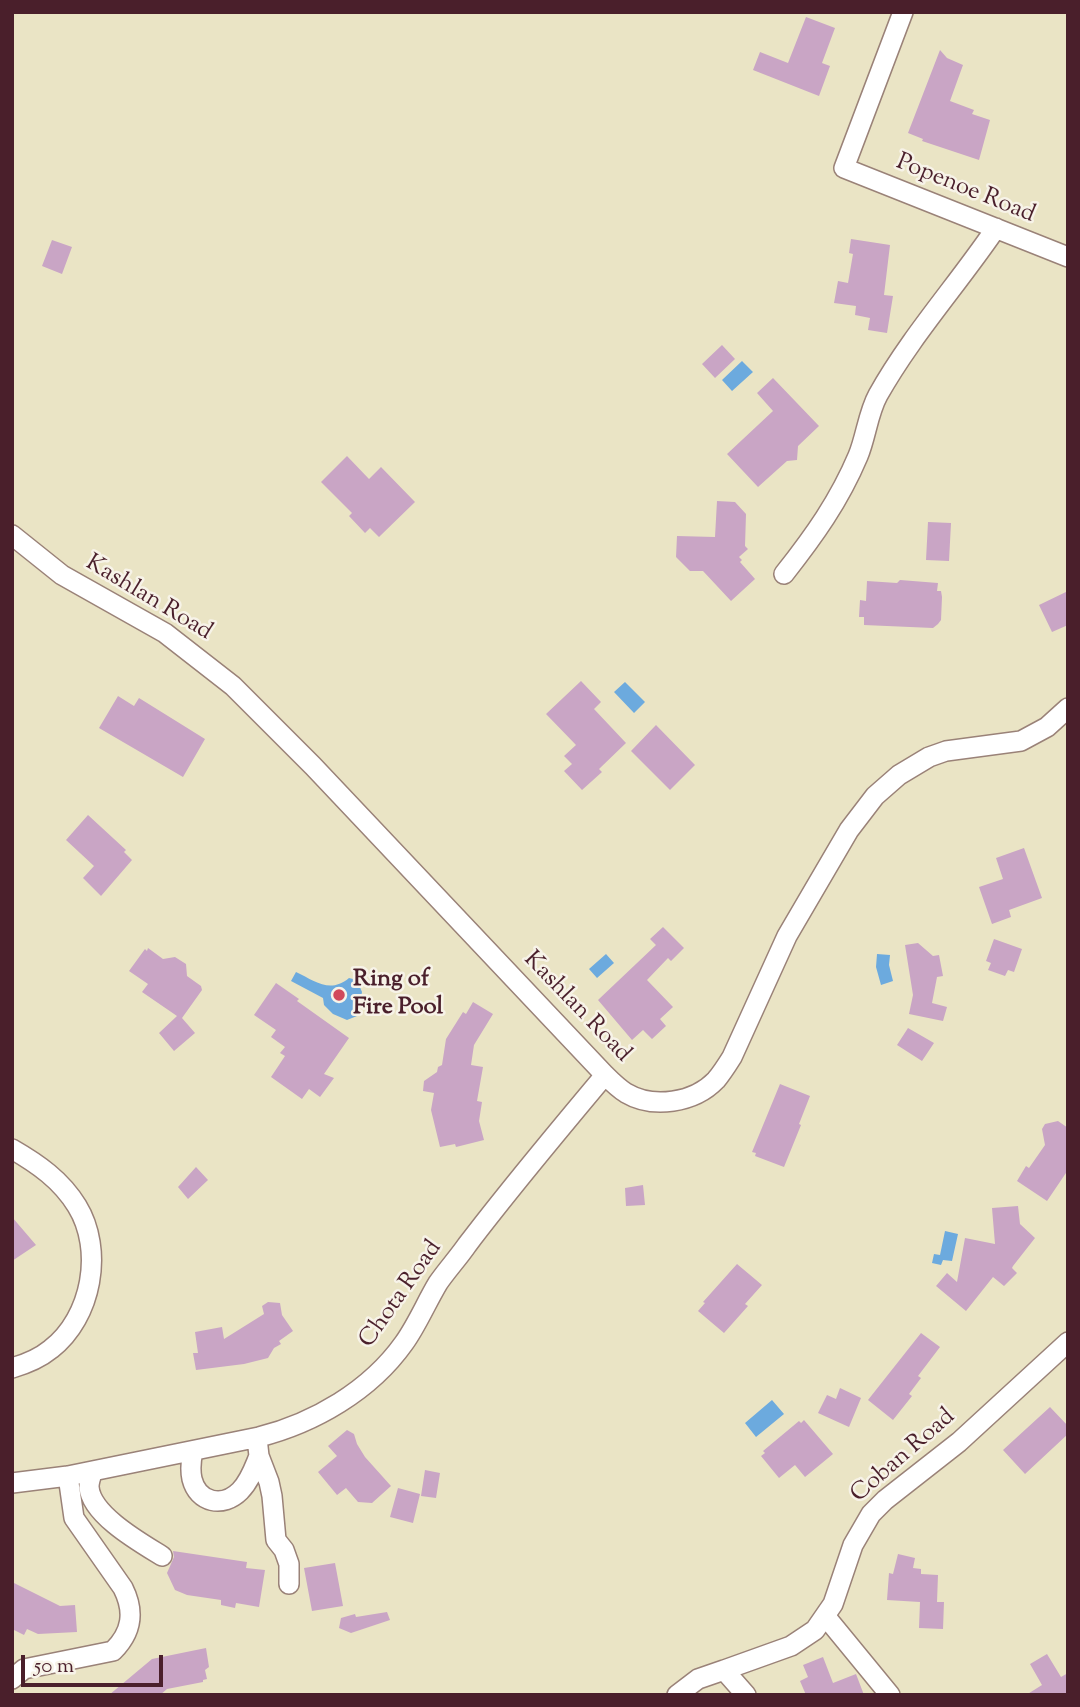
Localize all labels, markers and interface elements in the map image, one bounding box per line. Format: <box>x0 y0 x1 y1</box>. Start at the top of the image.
street label: Popenoe Road <box>891 149 1039 231</box>
street label: Kashlan Road <box>79 550 217 648</box>
street label: Kashlan Road <box>516 947 636 1069</box>
place label: Ring of Fire Pool <box>353 967 443 1023</box>
marker: Ring of Fire Pool <box>331 987 347 1003</box>
street label: Chota Road <box>354 1236 450 1354</box>
street label: Coban Road <box>846 1404 962 1510</box>
scale bar <box>24 1640 166 1684</box>
text: 50 m <box>34 1652 74 1682</box>

